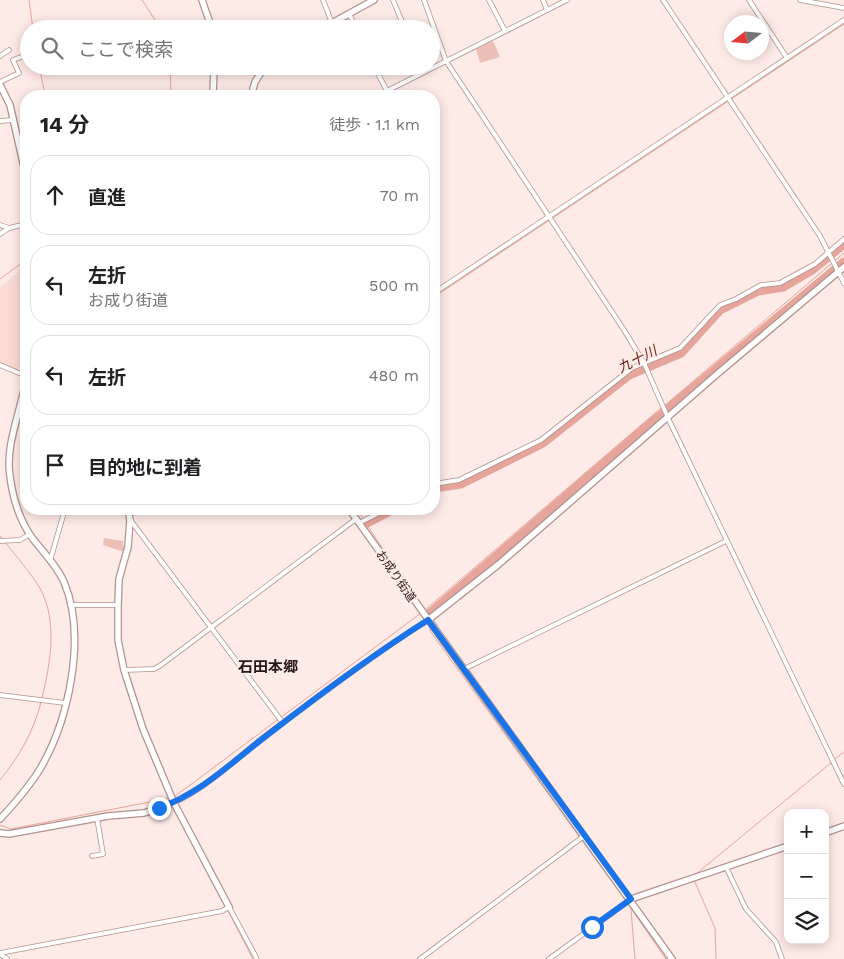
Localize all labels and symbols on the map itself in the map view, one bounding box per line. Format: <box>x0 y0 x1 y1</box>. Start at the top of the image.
north arrow <box>724 15 769 60</box>
water label: 九十川 <box>615 341 661 376</box>
street label: お成り街道 <box>373 547 419 605</box>
district label: 石田本郷 <box>238 658 298 676</box>
route end <box>148 797 171 820</box>
route start <box>581 916 604 939</box>

